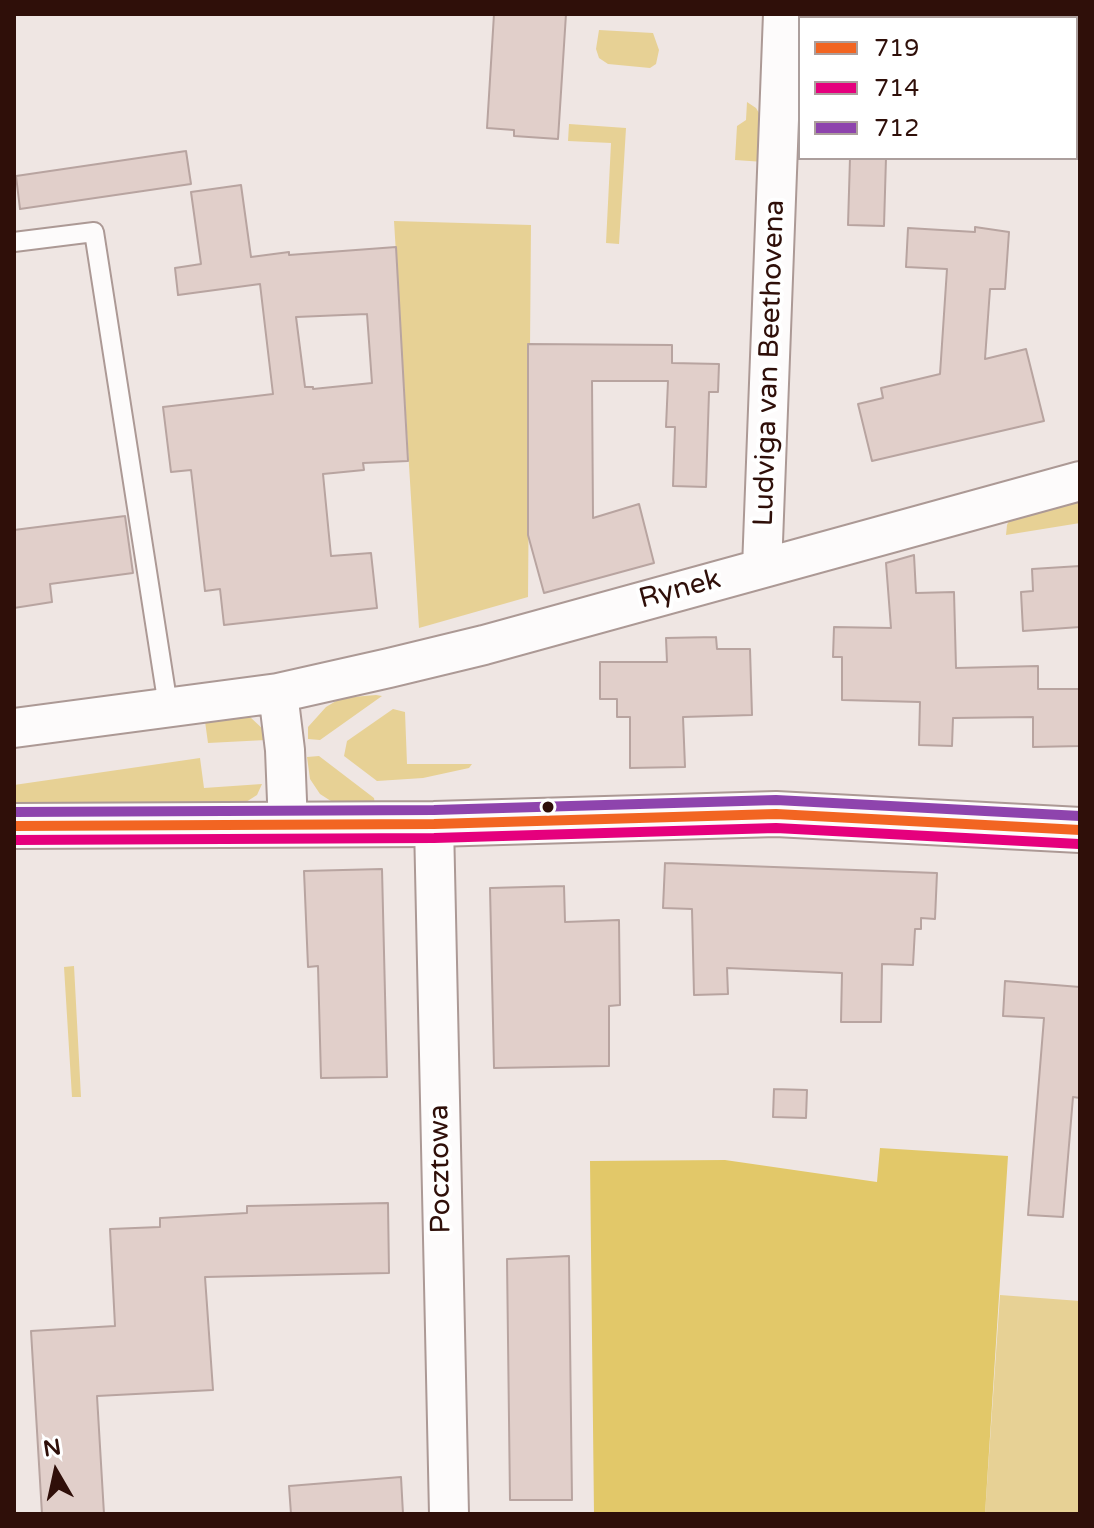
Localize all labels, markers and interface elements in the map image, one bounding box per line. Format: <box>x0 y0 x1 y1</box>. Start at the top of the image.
legend <box>798 16 1078 160</box>
text: 719 <box>874 34 919 63</box>
text: 714 <box>874 74 919 103</box>
text: 712 <box>874 114 919 143</box>
street label: Ludviga van Beethovena <box>748 199 792 527</box>
street label: Rynek <box>636 563 724 617</box>
unlabelled marker <box>540 799 556 815</box>
street label: Pocztowa <box>423 1104 459 1234</box>
north arrow <box>16 1432 96 1512</box>
text: N <box>41 1434 63 1463</box>

